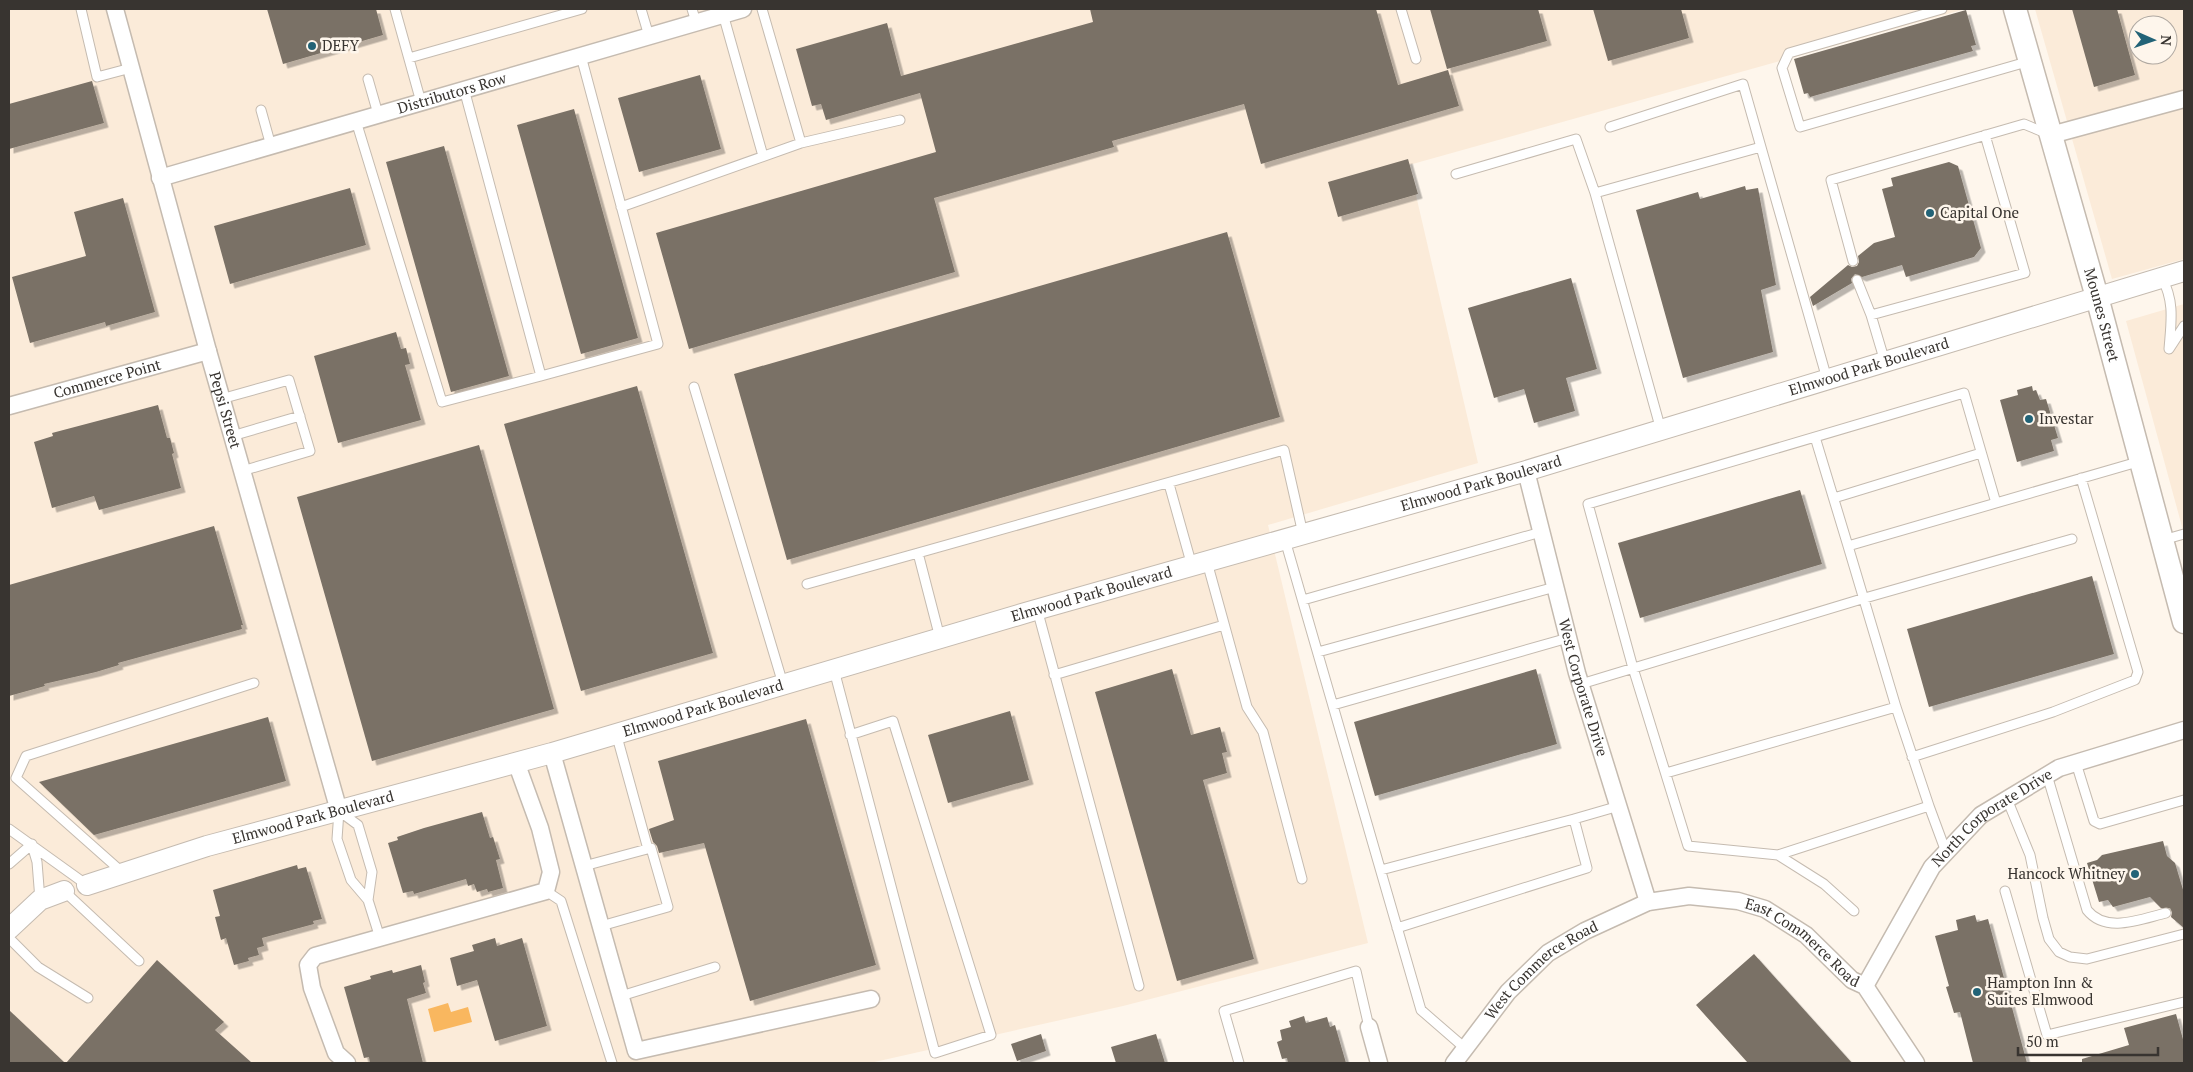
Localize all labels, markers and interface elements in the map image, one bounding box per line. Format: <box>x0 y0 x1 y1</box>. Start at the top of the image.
north arrow <box>2128 15 2178 65</box>
place label: DEFY <box>322 35 360 55</box>
text: N <box>2157 35 2176 46</box>
marker: DEFY <box>306 40 318 52</box>
street label: Distributors Row <box>395 67 510 118</box>
place label: Capital One <box>1940 202 2019 222</box>
marker: Capital One <box>1924 207 1936 219</box>
street label: Mounes Street <box>2080 265 2125 364</box>
street label: Elmwood Park Boulevard <box>1786 332 1951 400</box>
street label: Commerce Point <box>51 353 163 402</box>
street label: Pepsi Street <box>205 369 246 451</box>
place label: Investar <box>2039 408 2094 428</box>
marker: Investar <box>2023 413 2035 425</box>
street label: Elmwood Park Boulevard <box>1398 450 1564 515</box>
street label: Elmwood Park Boulevard <box>1008 561 1174 626</box>
street label: West Corporate Drive <box>1555 616 1613 759</box>
street label: Elmwood Park Boulevard <box>620 674 785 741</box>
street label: North Corporate Drive <box>1927 763 2056 870</box>
street label: Elmwood Park Boulevard <box>230 785 396 848</box>
place label: Hancock Whitney <box>2008 863 2125 883</box>
marker: Hancock Whitney <box>2129 868 2141 880</box>
street label: East Commerce Road <box>1743 893 1863 991</box>
street label: West Commerce Road <box>1480 915 1601 1023</box>
place label: Hampton Inn & Suites Elmwood <box>1987 972 2093 1009</box>
marker: Hampton Inn & Suites Elmwood <box>1971 986 1983 998</box>
scale bar <box>2018 1024 2158 1056</box>
text: 50 m <box>2026 1031 2059 1051</box>

